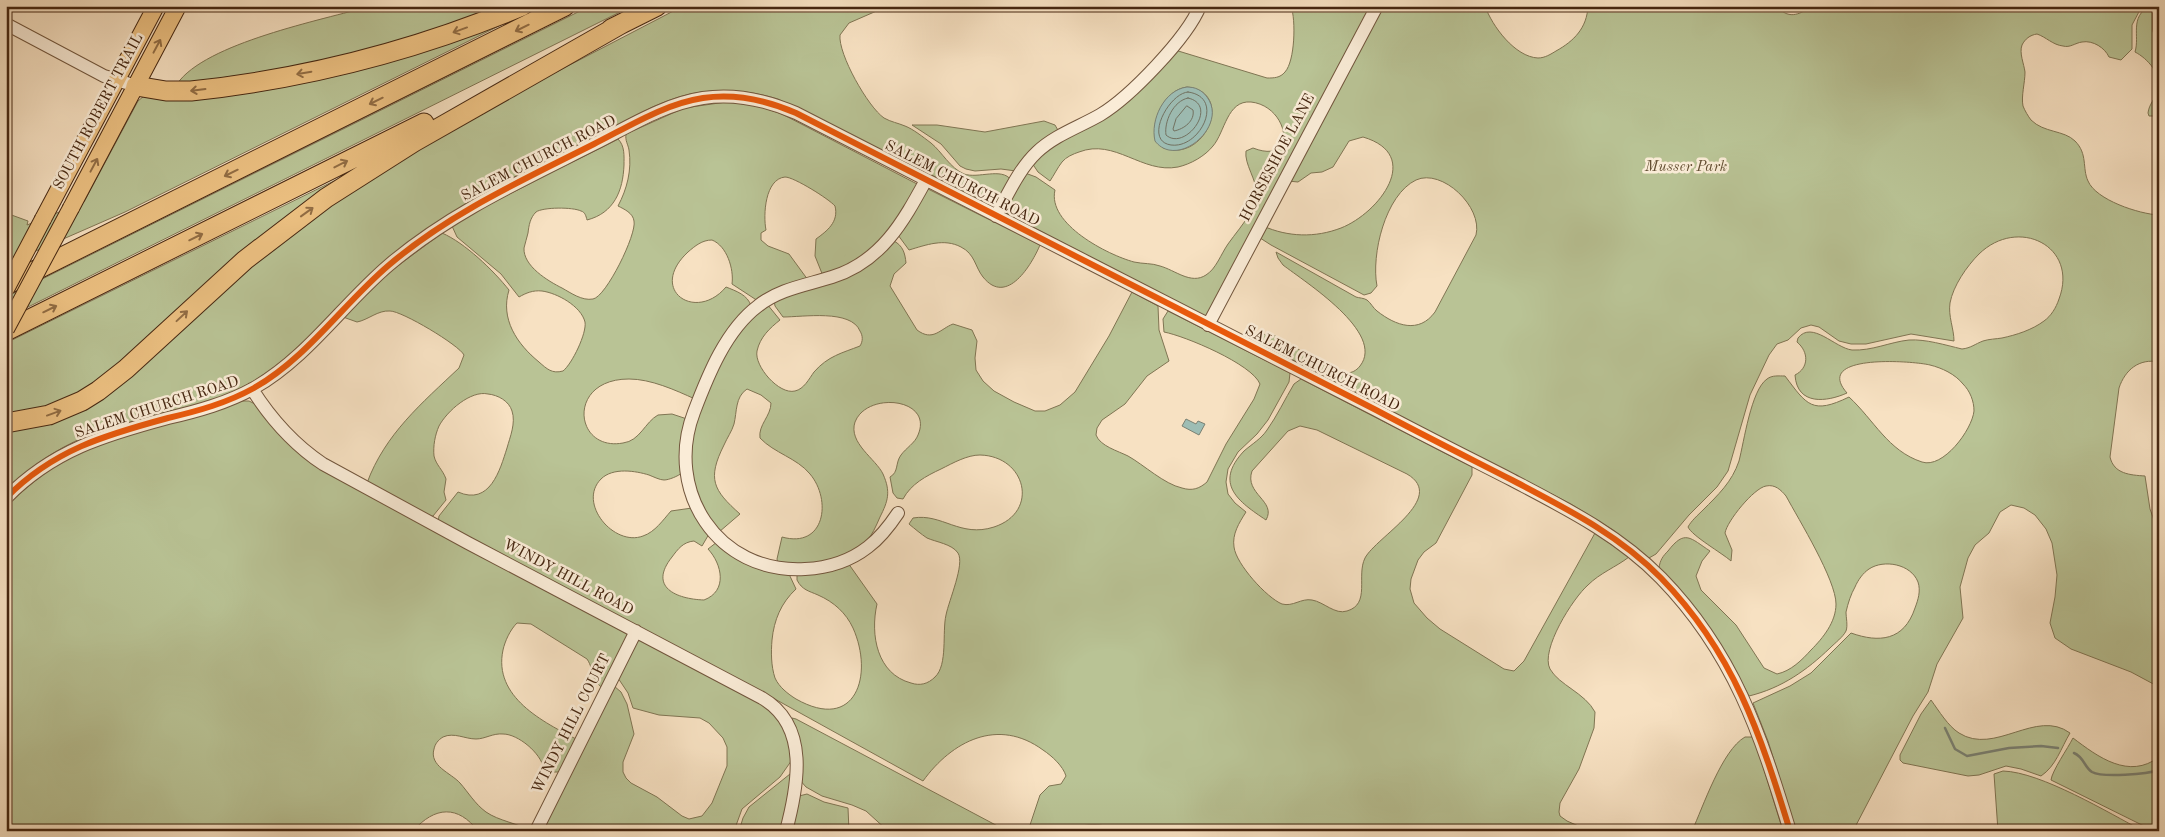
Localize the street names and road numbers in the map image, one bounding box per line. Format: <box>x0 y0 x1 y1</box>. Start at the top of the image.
street label: SOUTH ROBERT TRAIL <box>51 32 147 192</box>
street label: HORSESHOE LANE <box>1238 92 1318 224</box>
street label: SALEM CHURCH ROAD <box>459 113 619 205</box>
street label: SALEM CHURCH ROAD <box>882 138 1042 230</box>
street label: SALEM CHURCH ROAD <box>1242 323 1402 415</box>
street label: SALEM CHURCH ROAD <box>73 374 241 442</box>
street label: WINDY HILL ROAD <box>500 537 636 619</box>
street label: WINDY HILL COURT <box>530 652 614 796</box>

